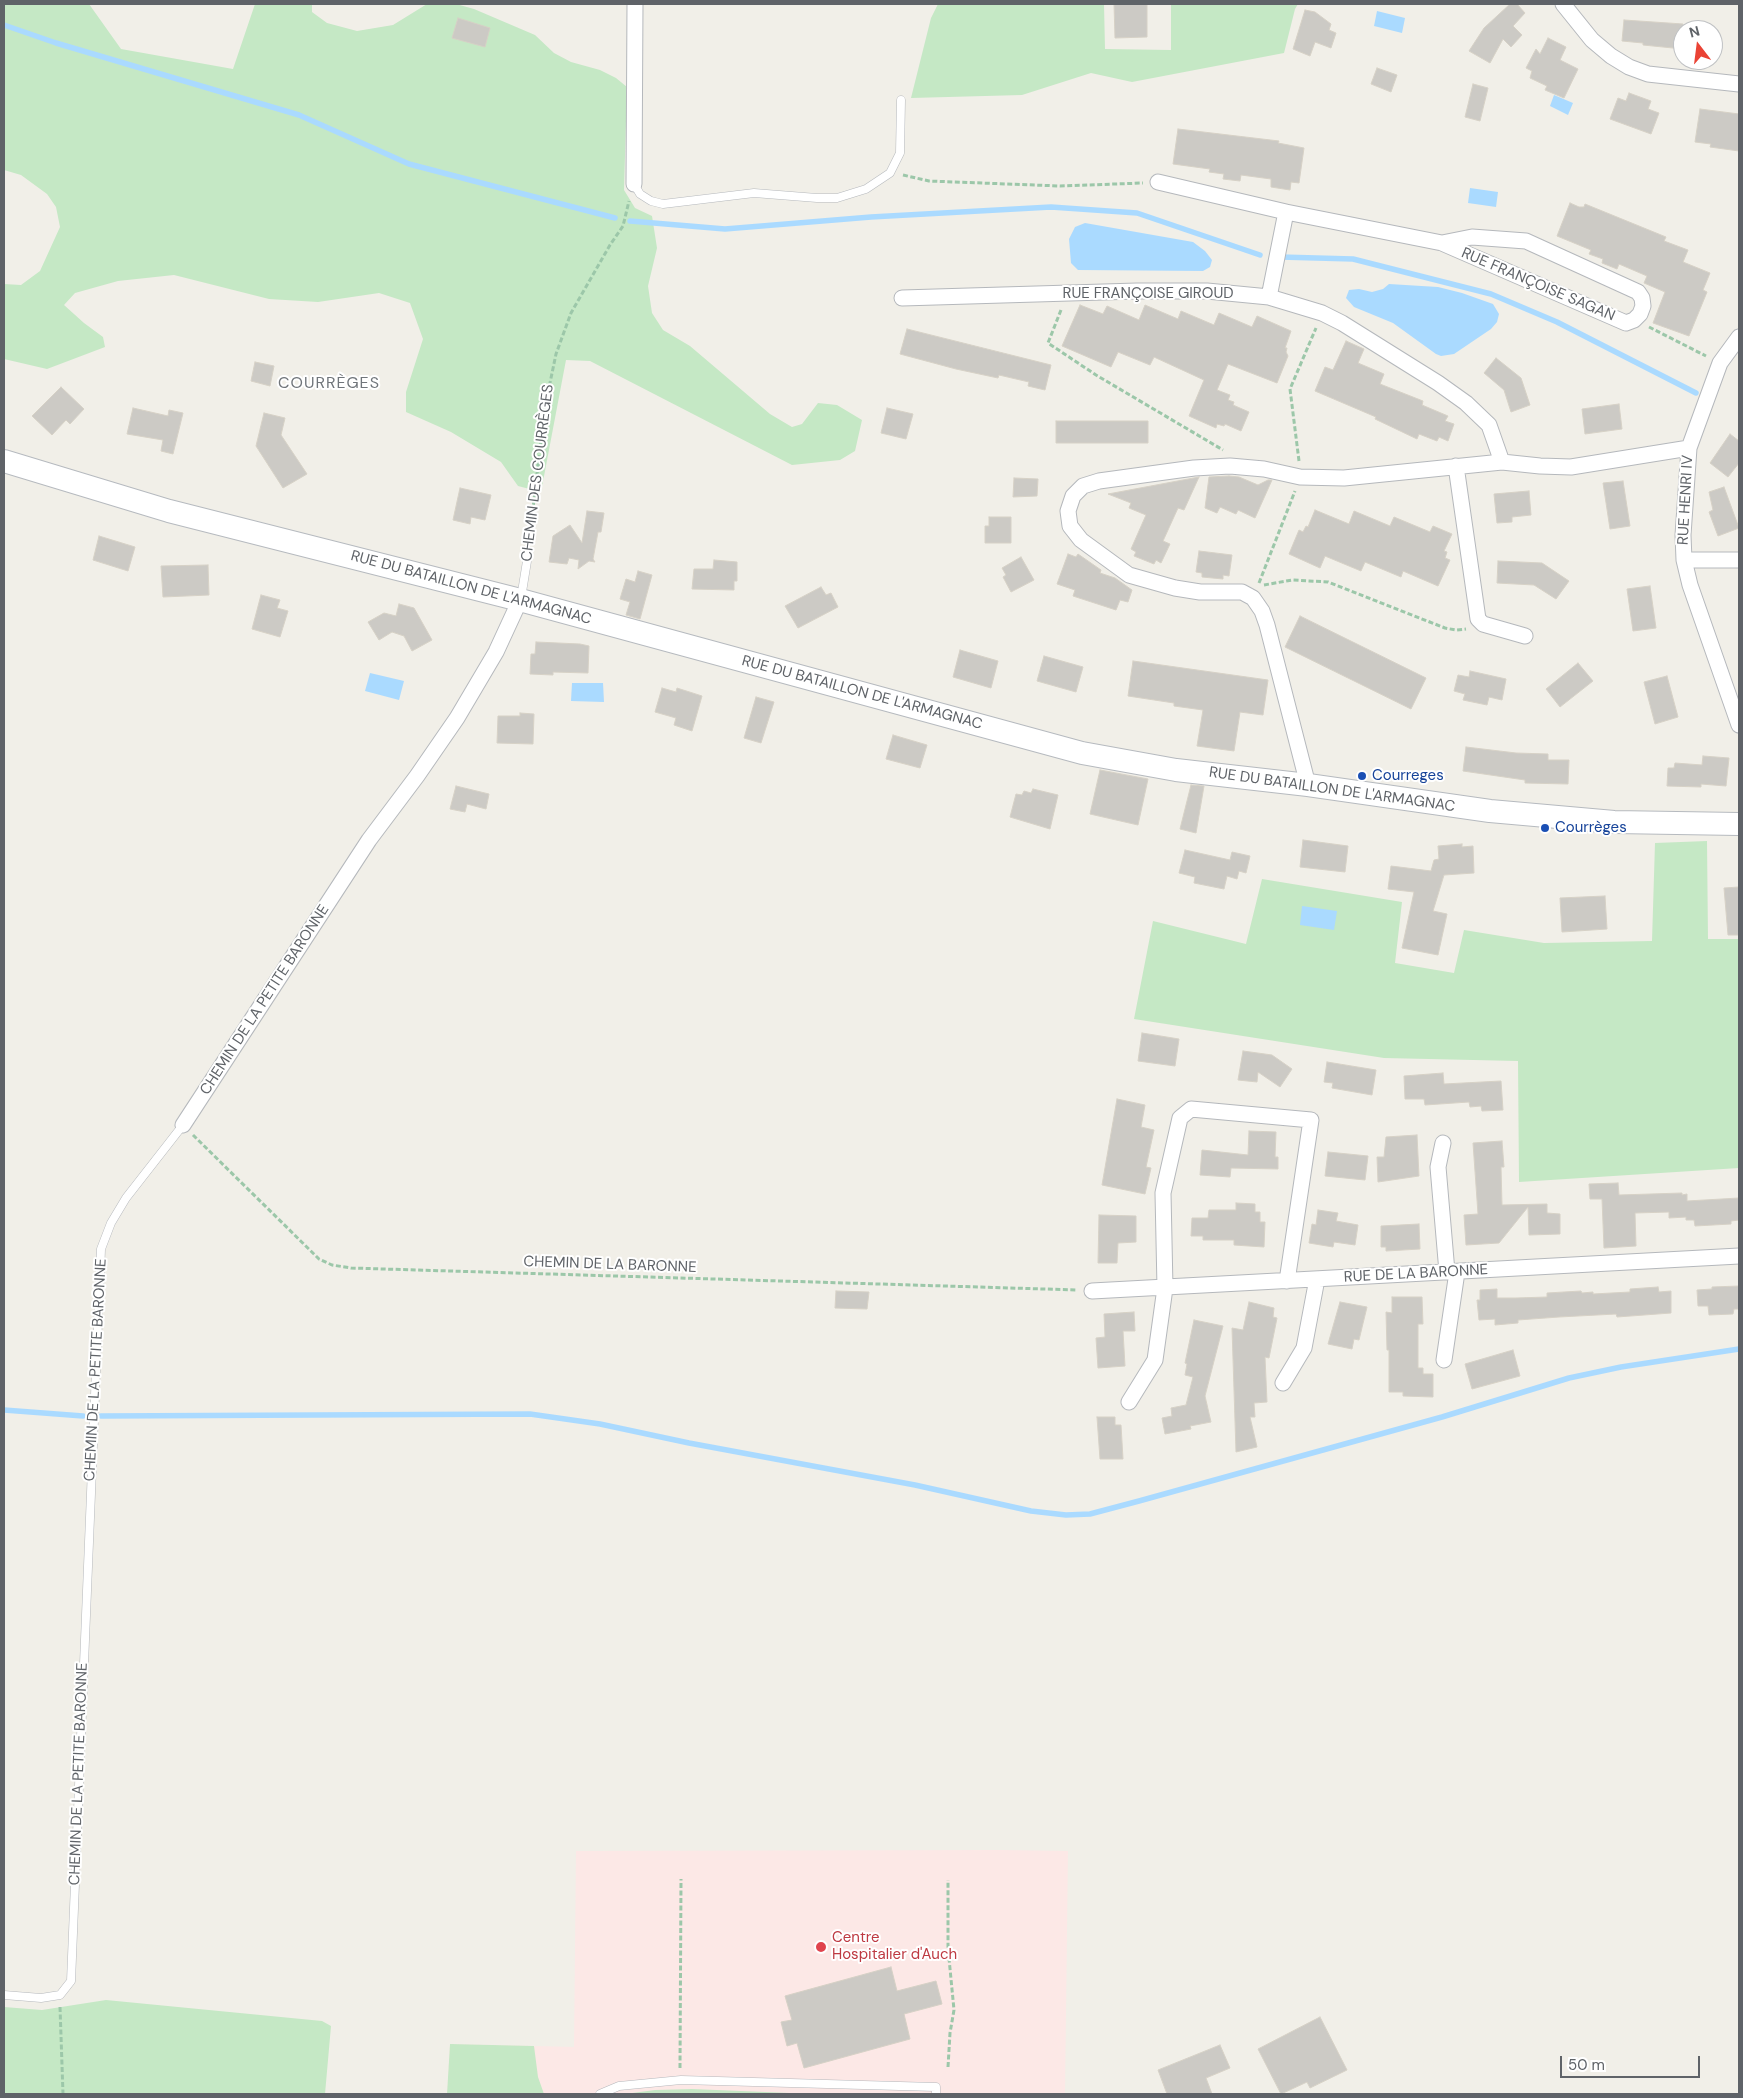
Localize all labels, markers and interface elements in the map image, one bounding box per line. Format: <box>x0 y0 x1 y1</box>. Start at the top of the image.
north arrow <box>1673 20 1723 70</box>
text: N <box>1687 21 1702 41</box>
street label: RUE FRANÇOISE SAGAN <box>1458 244 1618 326</box>
street label: RUE FRANÇOISE GIROUD <box>1062 285 1234 303</box>
district label: COURRÈGES <box>277 374 381 394</box>
street label: CHEMIN DES COURRÈGES <box>518 383 558 563</box>
street label: RUE HENRI IV <box>1675 454 1697 546</box>
street label: RUE DU BATAILLON DE L'ARMAGNAC <box>349 547 593 629</box>
street label: RUE DU BATAILLON DE L'ARMAGNAC <box>740 652 984 734</box>
street label: RUE DU BATAILLON DE L'ARMAGNAC <box>1208 764 1456 816</box>
place label: Courreges <box>1372 767 1444 785</box>
marker: Courreges <box>1356 770 1368 782</box>
place label: Courrèges <box>1555 819 1627 837</box>
marker: Courrèges <box>1539 822 1551 834</box>
street label: CHEMIN DE LA PETITE BARONNE <box>197 902 333 1098</box>
street label: CHEMIN DE LA BARONNE <box>523 1253 697 1277</box>
street label: CHEMIN DE LA PETITE BARONNE <box>81 1258 111 1482</box>
street label: RUE DE LA BARONNE <box>1343 1261 1489 1287</box>
street label: CHEMIN DE LA PETITE BARONNE <box>66 1662 92 1886</box>
place label: Centre Hospitalier d'Auch <box>832 1929 957 1964</box>
marker: Centre Hospitalier d'Auch <box>814 1940 828 1954</box>
scale bar <box>1563 2046 1703 2078</box>
text: 50 m <box>1568 2055 1605 2075</box>

